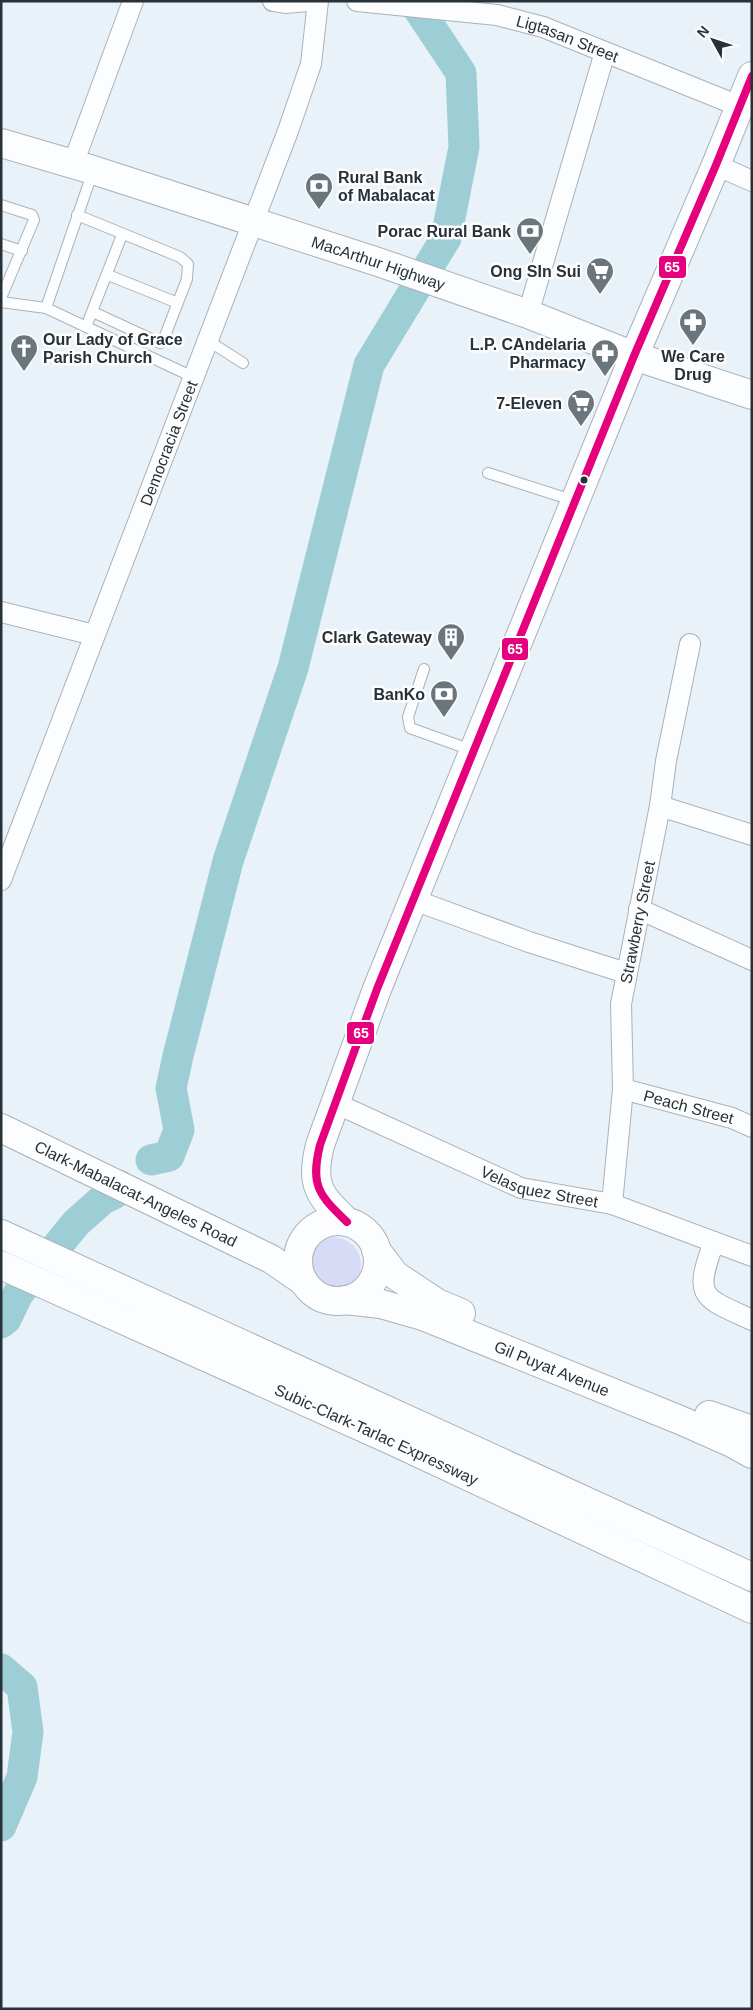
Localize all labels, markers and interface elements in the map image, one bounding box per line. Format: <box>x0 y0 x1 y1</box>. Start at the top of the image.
street label: Ligtasan Street <box>515 12 621 66</box>
north arrow <box>688 15 738 65</box>
text: N <box>694 23 712 41</box>
place label: Rural Bank of Mabalacat <box>338 169 436 204</box>
bank icon: Rural Bank of Mabalacat <box>304 171 334 210</box>
bank icon: Porac Rural Bank <box>515 216 545 255</box>
place label: Porac Rural Bank <box>378 223 511 240</box>
street label: MacArthur Highway <box>309 233 447 294</box>
line badge: 65 <box>658 255 687 279</box>
supermarket icon: Ong SIn Sui <box>585 256 615 295</box>
text: 65 <box>664 259 680 275</box>
place label: Ong SIn Sui <box>490 263 581 280</box>
pharmacy icon: We Care Drug <box>678 307 708 346</box>
place label: Our Lady of Grace Parish Church <box>43 331 183 366</box>
church icon: Our Lady of Grace Parish Church <box>9 333 39 372</box>
place label: L.P. CAndelaria Pharmacy <box>470 336 586 371</box>
pharmacy icon: L.P. CAndelaria Pharmacy <box>590 338 620 377</box>
place label: We Care Drug <box>661 348 725 383</box>
street label: Democracia Street <box>137 378 201 508</box>
supermarket icon: 7-Eleven <box>566 388 596 427</box>
place label: 7-Eleven <box>496 395 562 412</box>
unlabelled marker <box>579 475 589 485</box>
building icon: Clark Gateway <box>436 622 466 661</box>
place label: Clark Gateway <box>322 629 432 646</box>
line badge: 65 <box>501 637 529 661</box>
text: 65 <box>507 641 523 657</box>
bank icon: BanKo <box>429 679 459 718</box>
place label: BanKo <box>373 686 425 703</box>
street label: Strawberry Street <box>617 859 658 985</box>
line badge: 65 <box>346 1021 375 1045</box>
text: 65 <box>353 1025 369 1041</box>
street label: Peach Street <box>642 1087 736 1127</box>
street label: Clark-Mabalacat-Angeles Road <box>32 1138 240 1250</box>
street label: Velasquez Street <box>478 1163 600 1210</box>
street label: Gil Puyat Avenue <box>492 1338 612 1400</box>
street label: Subic-Clark-Tarlac Expressway <box>272 1381 481 1489</box>

